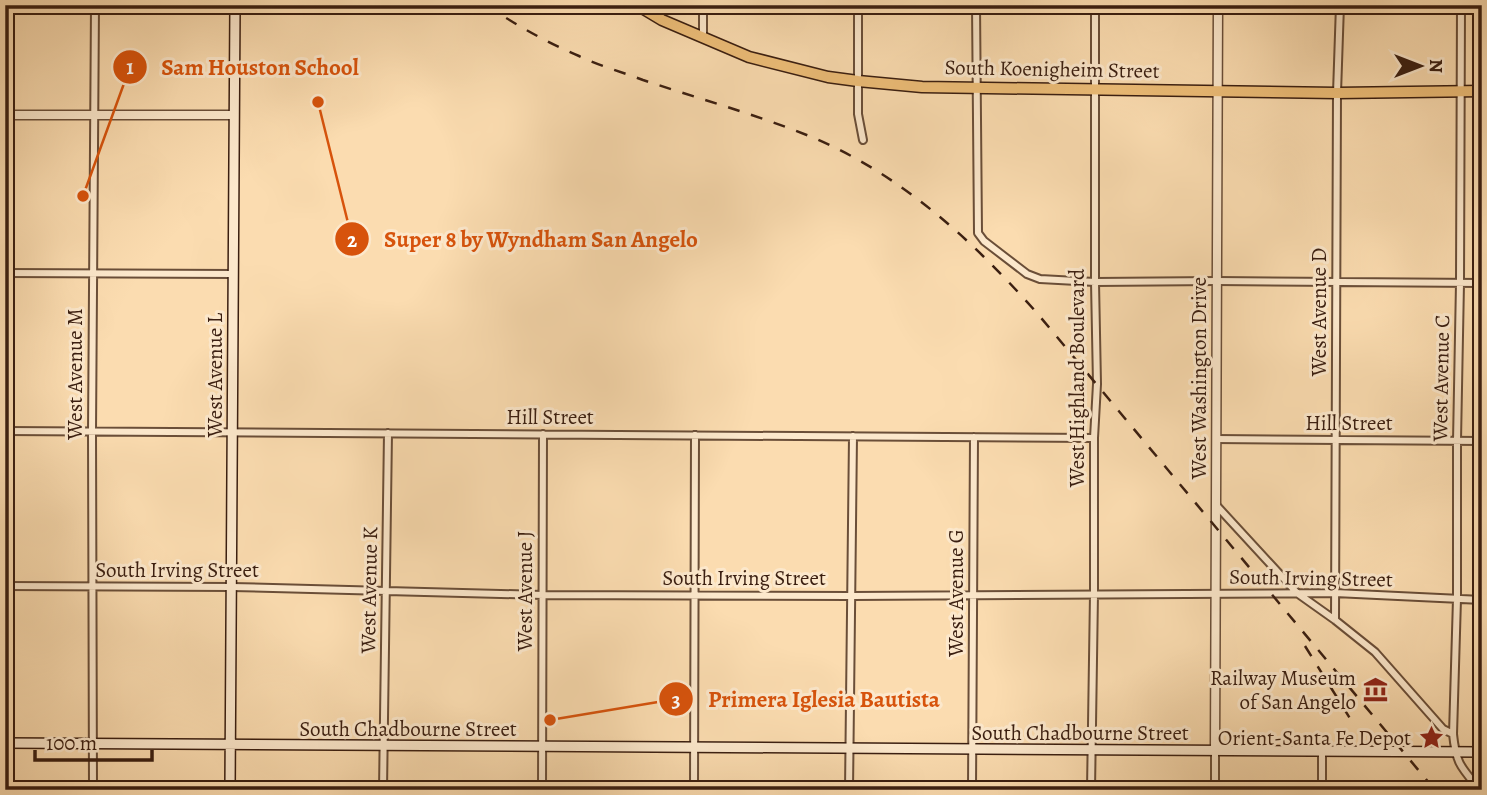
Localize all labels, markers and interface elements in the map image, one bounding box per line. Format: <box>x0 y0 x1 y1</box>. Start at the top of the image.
north arrow <box>1386 32 1456 102</box>
callout: Sam Houston School <box>113 45 373 89</box>
text: Sam Houston School <box>161 52 359 83</box>
text: 1 <box>126 53 134 81</box>
street label: South Koenigheim Street <box>944 53 1160 85</box>
text: N <box>1423 59 1449 73</box>
callout: Super 8 by Wyndham San Angelo <box>335 217 712 261</box>
text: Super 8 by Wyndham San Angelo <box>384 224 698 255</box>
text: 2 <box>347 226 357 254</box>
street label: West Avenue D <box>1305 248 1333 377</box>
street label: West Highland Boulevard <box>1063 268 1091 488</box>
street label: West Washington Drive <box>1185 277 1213 480</box>
street label: West Avenue M <box>61 308 89 441</box>
street label: West Avenue L <box>201 313 229 438</box>
street label: West Avenue C <box>1426 314 1456 443</box>
street label: Hill Street <box>506 403 594 431</box>
street label: Hill Street <box>1305 409 1393 437</box>
street label: West Avenue K <box>354 526 384 655</box>
street label: West Avenue G <box>942 529 970 658</box>
street label: West Avenue J <box>511 531 539 652</box>
street label: South Irving Street <box>95 556 259 584</box>
street label: South Irving Street <box>1229 563 1393 593</box>
street label: South Irving Street <box>662 564 826 592</box>
place label: Railway Museum of San Angelo <box>1210 664 1356 716</box>
museum icon: Railway Museum of San Angelo <box>1362 676 1390 704</box>
callout: Primera Iglesia Bautista <box>659 677 954 721</box>
text: Primera Iglesia Bautista <box>708 684 940 715</box>
text: 3 <box>671 686 681 714</box>
street label: South Chadbourne Street <box>299 715 517 743</box>
scale bar <box>35 718 152 762</box>
street label: South Chadbourne Street <box>971 719 1189 747</box>
place label: Orient-Santa Fe Depot <box>1218 724 1411 752</box>
place icon: Orient-Santa Fe Depot <box>1417 724 1445 752</box>
text: 100 m <box>46 729 97 757</box>

